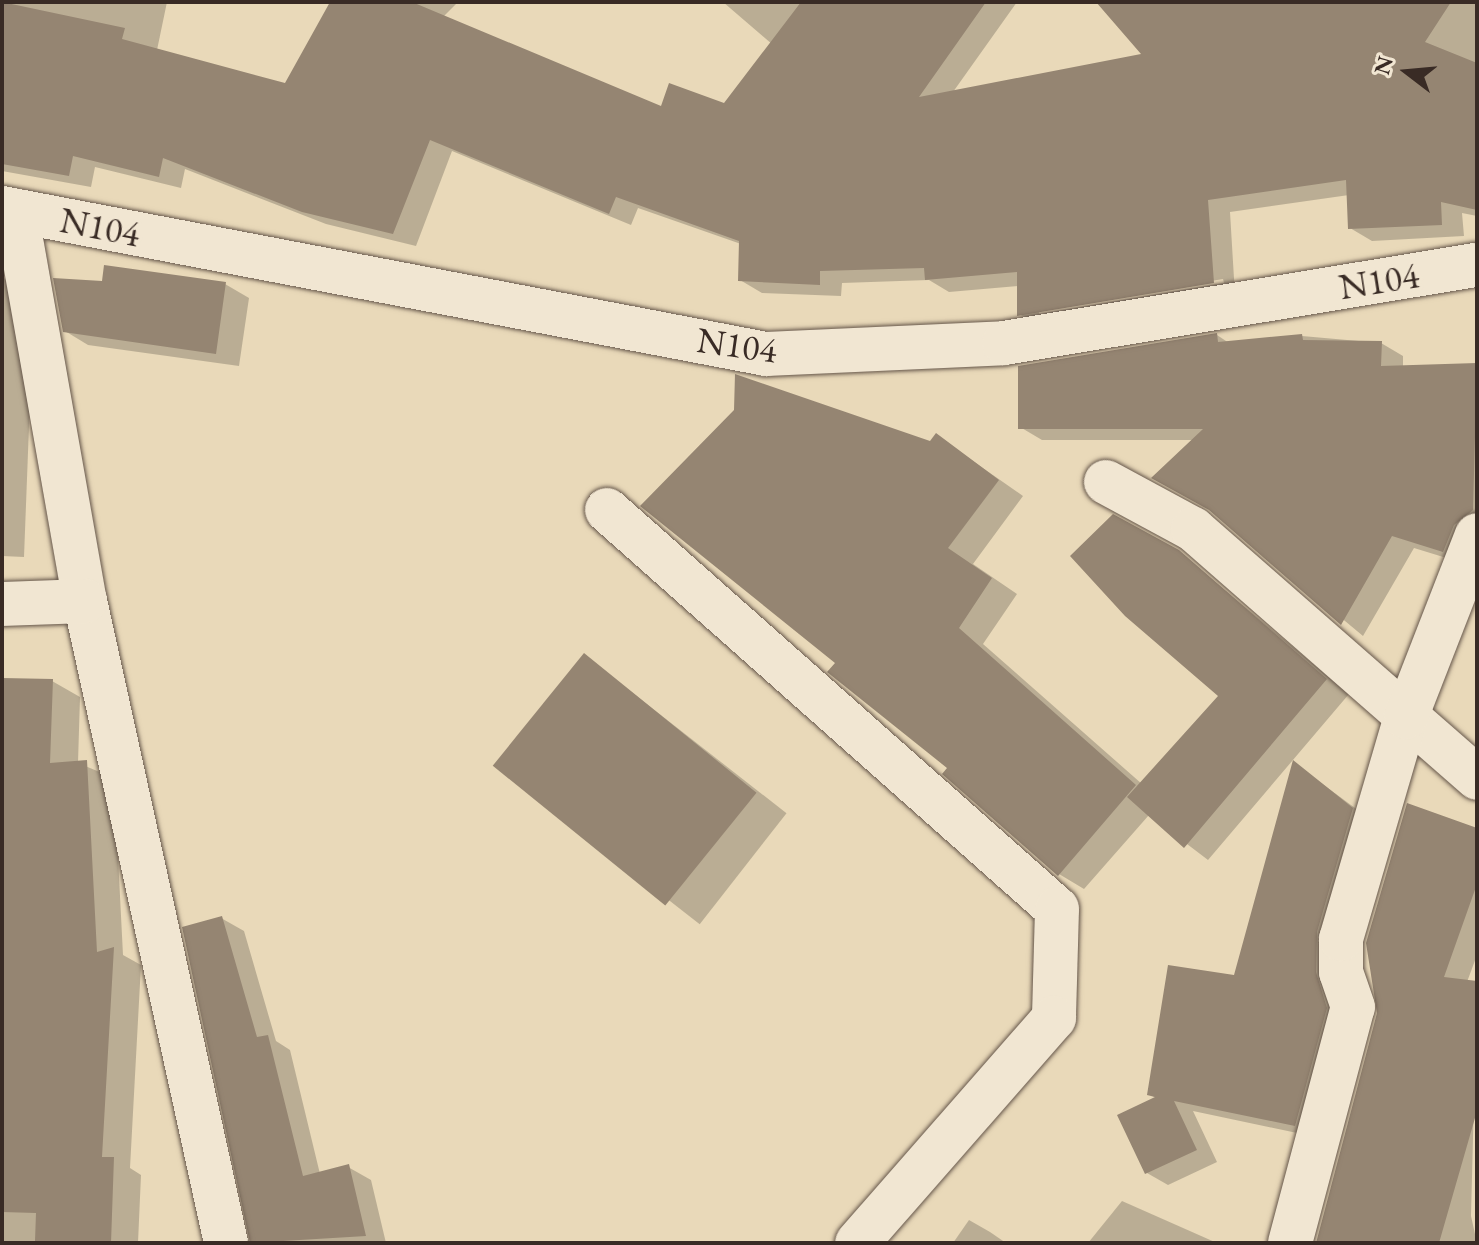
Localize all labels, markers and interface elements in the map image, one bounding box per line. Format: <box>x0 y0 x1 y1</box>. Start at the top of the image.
north arrow <box>1367 32 1447 112</box>
text: N <box>1367 53 1400 78</box>
street label: N104 <box>56 198 144 256</box>
street label: N104 <box>1336 253 1422 309</box>
street label: N104 <box>694 318 780 372</box>

